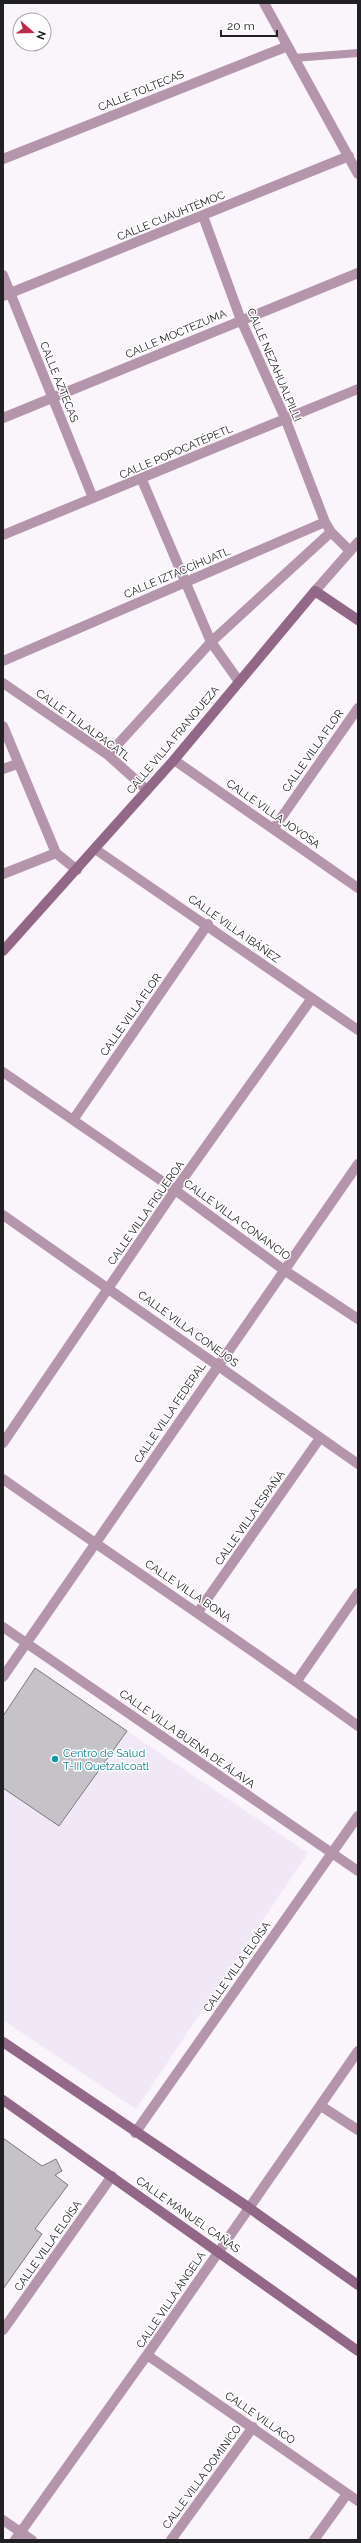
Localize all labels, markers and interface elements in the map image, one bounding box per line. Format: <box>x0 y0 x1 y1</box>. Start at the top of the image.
north arrow <box>12 12 52 52</box>
scale bar <box>221 12 277 38</box>
text: 20 m <box>227 19 255 33</box>
text: N <box>33 29 48 41</box>
street label: CALLE TOLTECAS <box>96 68 186 114</box>
street label: CALLE CUAUHTÉMOC <box>115 187 227 244</box>
street label: CALLE NEZAHUALPILLI <box>244 306 304 424</box>
street label: CALLE MOCTEZUMA <box>124 307 229 361</box>
street label: CALLE AZTECAS <box>37 340 81 425</box>
street label: CALLE POPOCATÉPETL <box>117 421 235 482</box>
street label: CALLE IZTACCÍHUATL <box>122 544 232 601</box>
street label: CALLE VILLA FRANQUEZA <box>124 683 222 797</box>
street label: CALLE TLILALPACATL <box>33 686 133 764</box>
street label: CALLE VILLA FLOR <box>280 707 346 795</box>
street label: CALLE VILLA JOYOSA <box>224 777 323 852</box>
street label: CALLE VILLA IBÁÑEZ <box>186 892 283 966</box>
street label: CALLE VILLA FLOR <box>98 971 164 1059</box>
street label: CALLE VILLA FIGUEROA <box>105 1158 187 1268</box>
street label: CALLE VILLA CONANCIO <box>181 1177 293 1263</box>
street label: CALLE VILLA CONEJOS <box>135 1288 241 1370</box>
street label: CALLE VILLA FEDERAL <box>131 1360 209 1466</box>
street label: CALLE VILLA ESPAÑA <box>212 1467 288 1568</box>
street label: CALLE VILLA BONA <box>142 1557 234 1625</box>
street label: CALLE VILLA BUENA DE ÁLAVA <box>117 1686 258 1791</box>
place label: Centro de Salud T-III Quetzalcoatl <box>63 1747 149 1773</box>
marker: Centro de Salud T-III Quetzalcoatl <box>50 1754 60 1764</box>
street label: CALLE VILLA ELOÍSA <box>200 1918 273 2015</box>
street label: CALLE MANUEL CAÑAS <box>133 2173 243 2256</box>
street label: CALLE VILLA ELOÍSA <box>11 2197 84 2294</box>
street label: CALLE VILLA ÁNGELA <box>133 2248 209 2351</box>
street label: CALLE VILLACO <box>222 2389 298 2447</box>
street label: CALLE VILLA DOMINICO <box>160 2423 244 2531</box>

